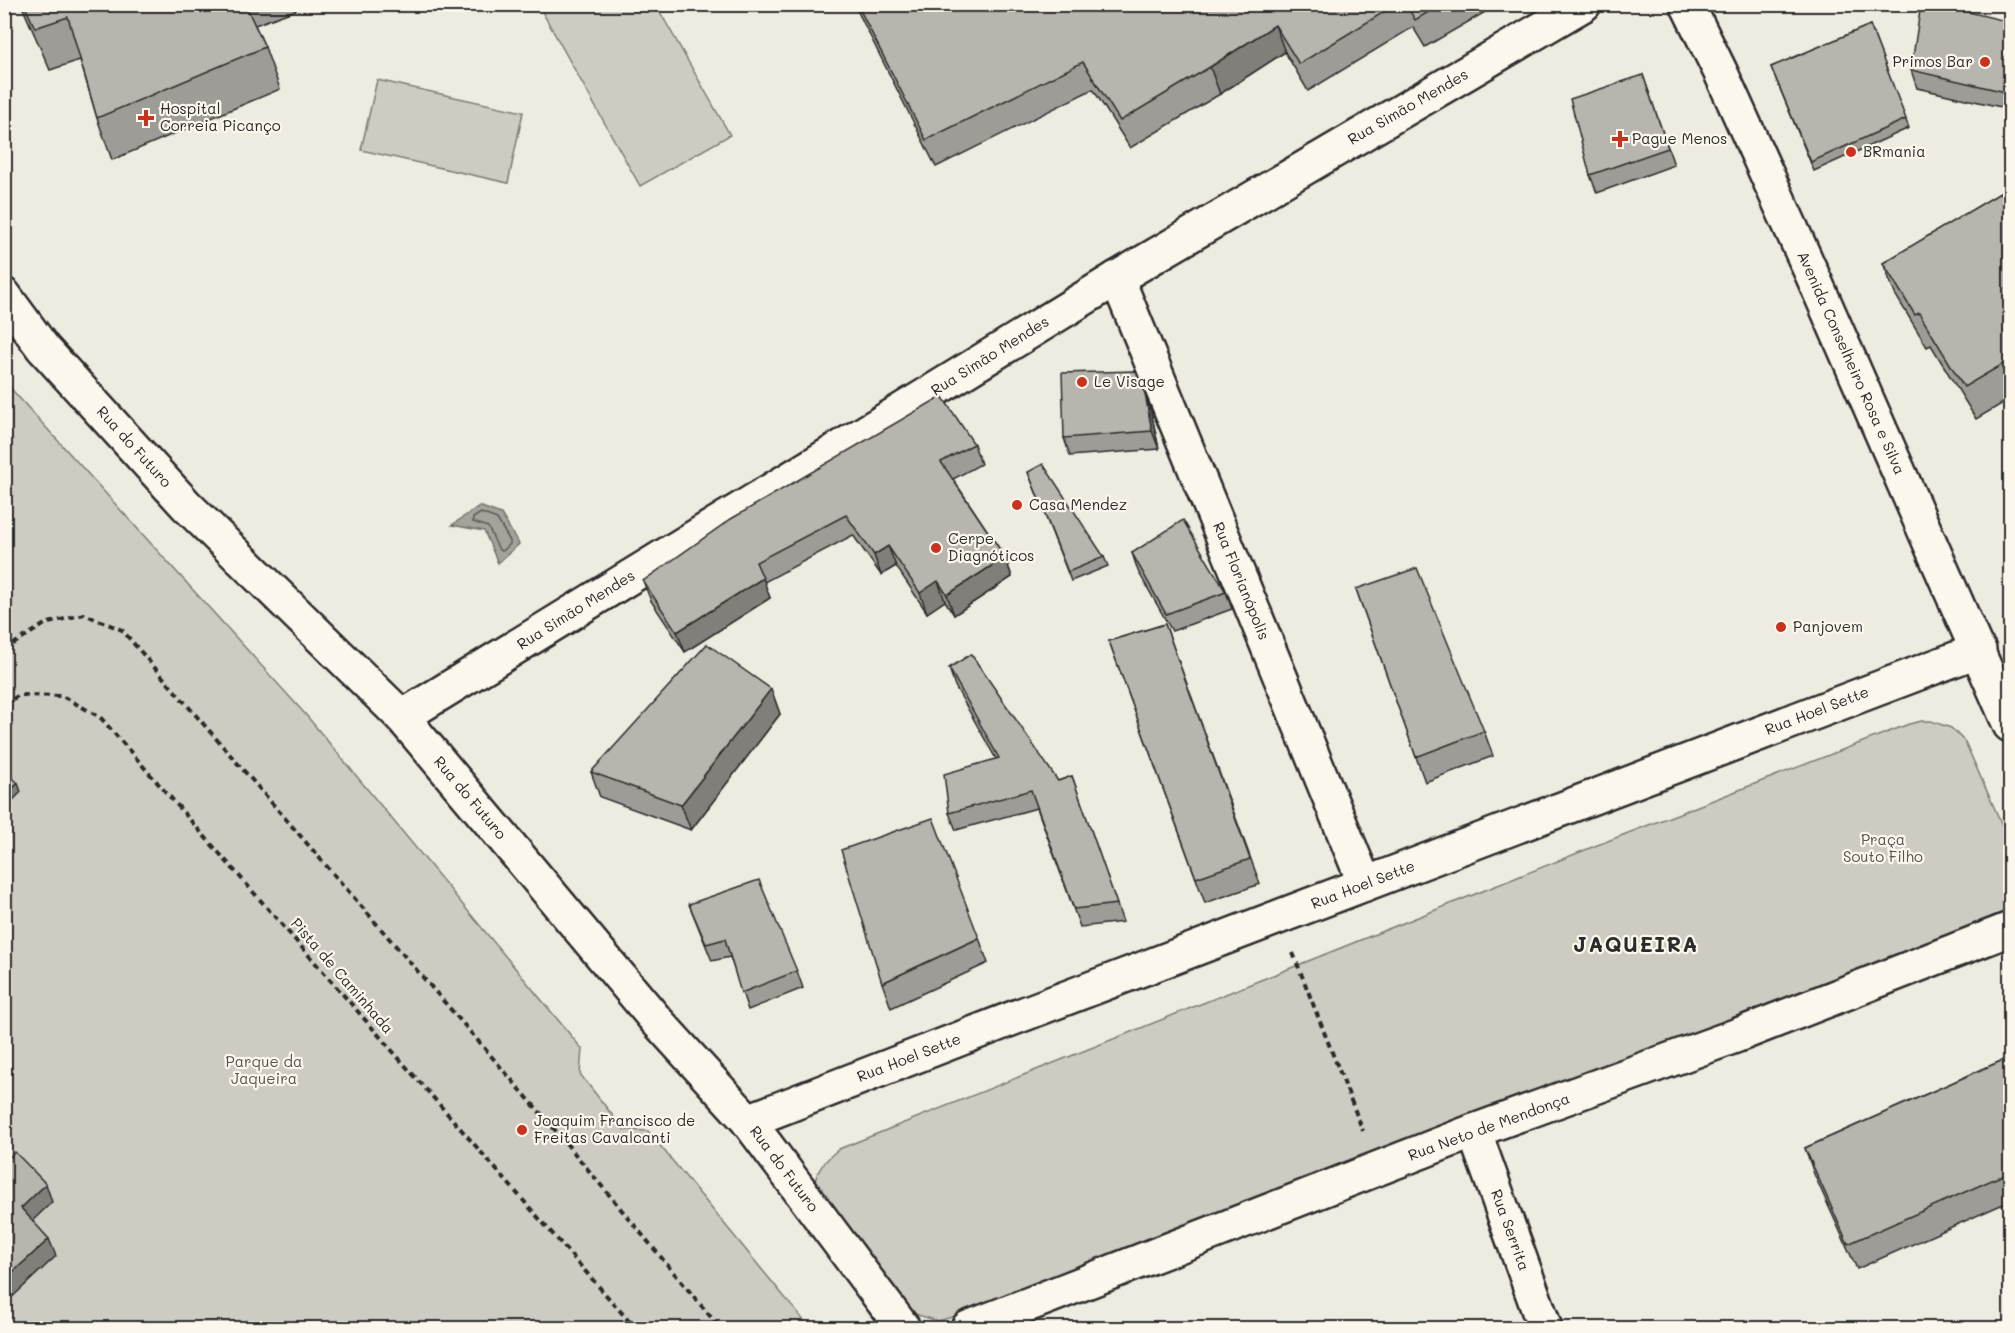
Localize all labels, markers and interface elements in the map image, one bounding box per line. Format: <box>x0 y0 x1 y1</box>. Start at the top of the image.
place label: Primos Bar <box>1893 51 1973 71</box>
marker: Primos Bar <box>1978 55 1992 69</box>
street label: Rua Simão Mendes <box>1344 64 1471 149</box>
place label: Hospital Correia Picanço <box>160 98 281 135</box>
marker: Hospital Correia Picanço <box>137 109 155 127</box>
place label: Pague Menos <box>1632 128 1727 148</box>
marker: Pague Menos <box>1613 132 1627 146</box>
place label: BRmania <box>1863 141 1925 161</box>
marker: BRmania <box>1844 145 1858 159</box>
street label: Avenida Conselheiro Rosa e Silva <box>1793 248 1910 477</box>
street label: Rua Simão Mendes <box>927 311 1052 400</box>
place label: Le Visage <box>1094 371 1165 391</box>
marker: Le Visage <box>1075 375 1089 389</box>
street label: Rua do Futuro <box>93 401 177 491</box>
place label: Casa Mendez <box>1029 494 1127 514</box>
marker: Casa Mendez <box>1010 498 1024 512</box>
street label: Rua Florianópolis <box>1209 519 1275 643</box>
place label: Cerpe Diagnóticos <box>948 528 1034 565</box>
marker: Cerpe Diagnóticos <box>929 541 943 555</box>
street label: Rua Simão Mendes <box>513 565 638 654</box>
place label: Panjovem <box>1793 616 1863 636</box>
marker: Panjovem <box>1774 620 1788 634</box>
street label: Rua Hoel Sette <box>1762 681 1871 739</box>
street label: Rua do Futuro <box>430 751 512 843</box>
park label: Praça Souto Filho <box>1843 829 1923 866</box>
street label: Rua Hoel Sette <box>1308 855 1417 913</box>
street label: Pista de Caminhada <box>287 913 399 1037</box>
district label: JAQUEIRA <box>1573 930 1699 957</box>
street label: Rua Hoel Sette <box>854 1028 963 1086</box>
park label: Parque da Jaqueira <box>226 1051 302 1088</box>
street label: Rua Neto de Mendonça <box>1405 1087 1572 1165</box>
place label: Joaquim Francisco de Freitas Cavalcanti <box>534 1110 695 1147</box>
street label: Rua do Futuro <box>746 1121 824 1216</box>
marker: Joaquim Francisco de Freitas Cavalcanti <box>515 1123 529 1137</box>
street label: Rua Serrita <box>1487 1186 1535 1273</box>

